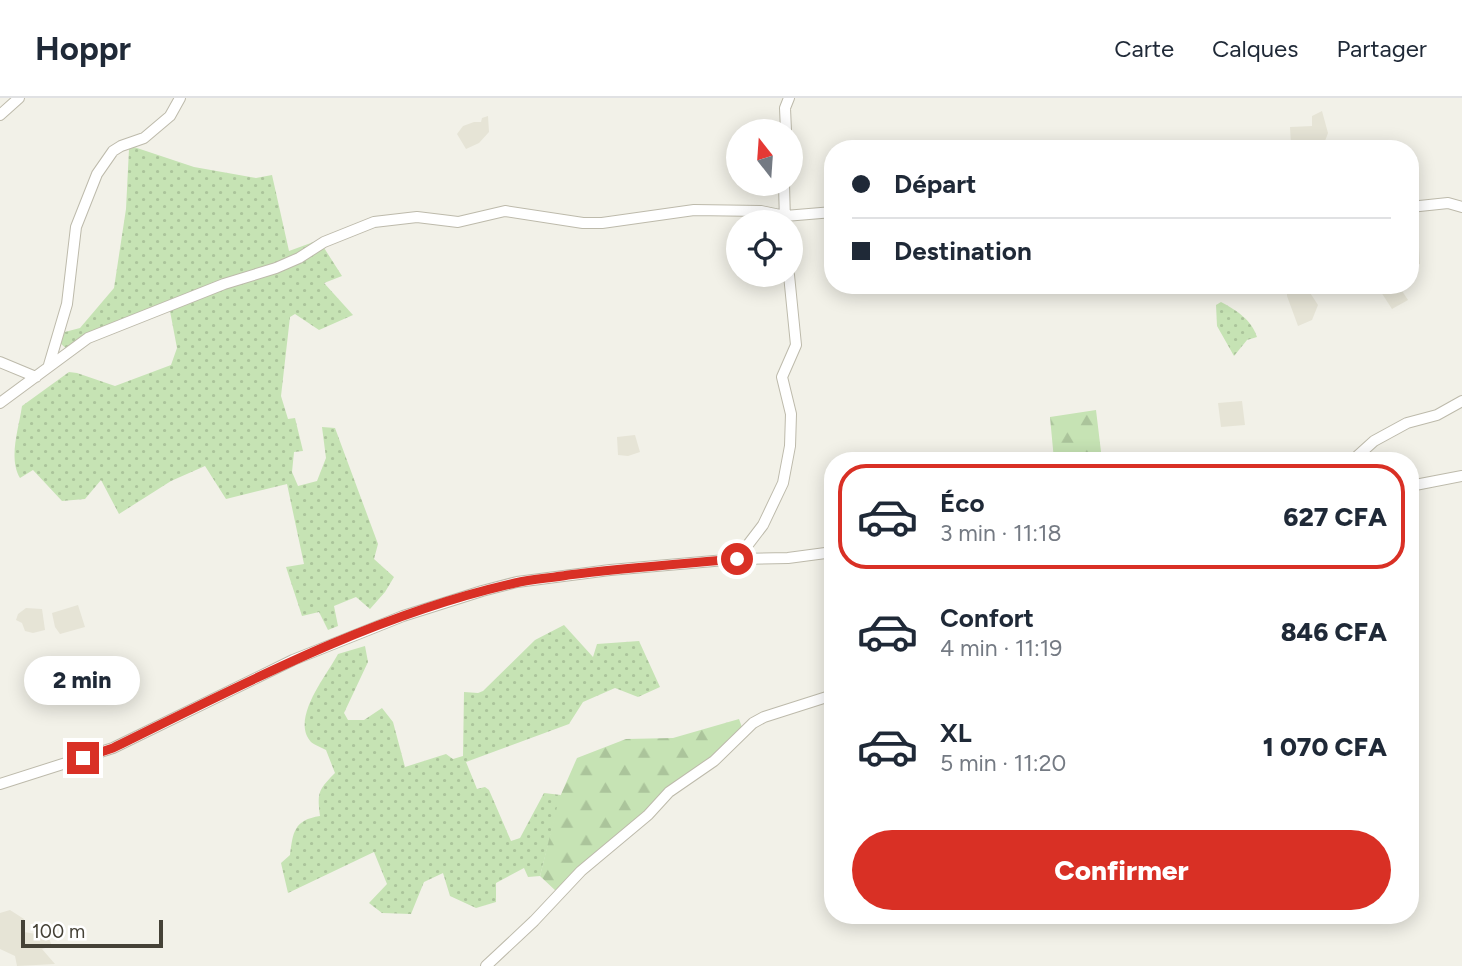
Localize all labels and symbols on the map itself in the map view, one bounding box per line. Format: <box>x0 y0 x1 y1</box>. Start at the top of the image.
north arrow <box>726 119 803 196</box>
route start <box>721 543 753 575</box>
callout: 2 min <box>25 656 141 706</box>
route end <box>67 742 99 774</box>
scale bar <box>21 917 163 949</box>

